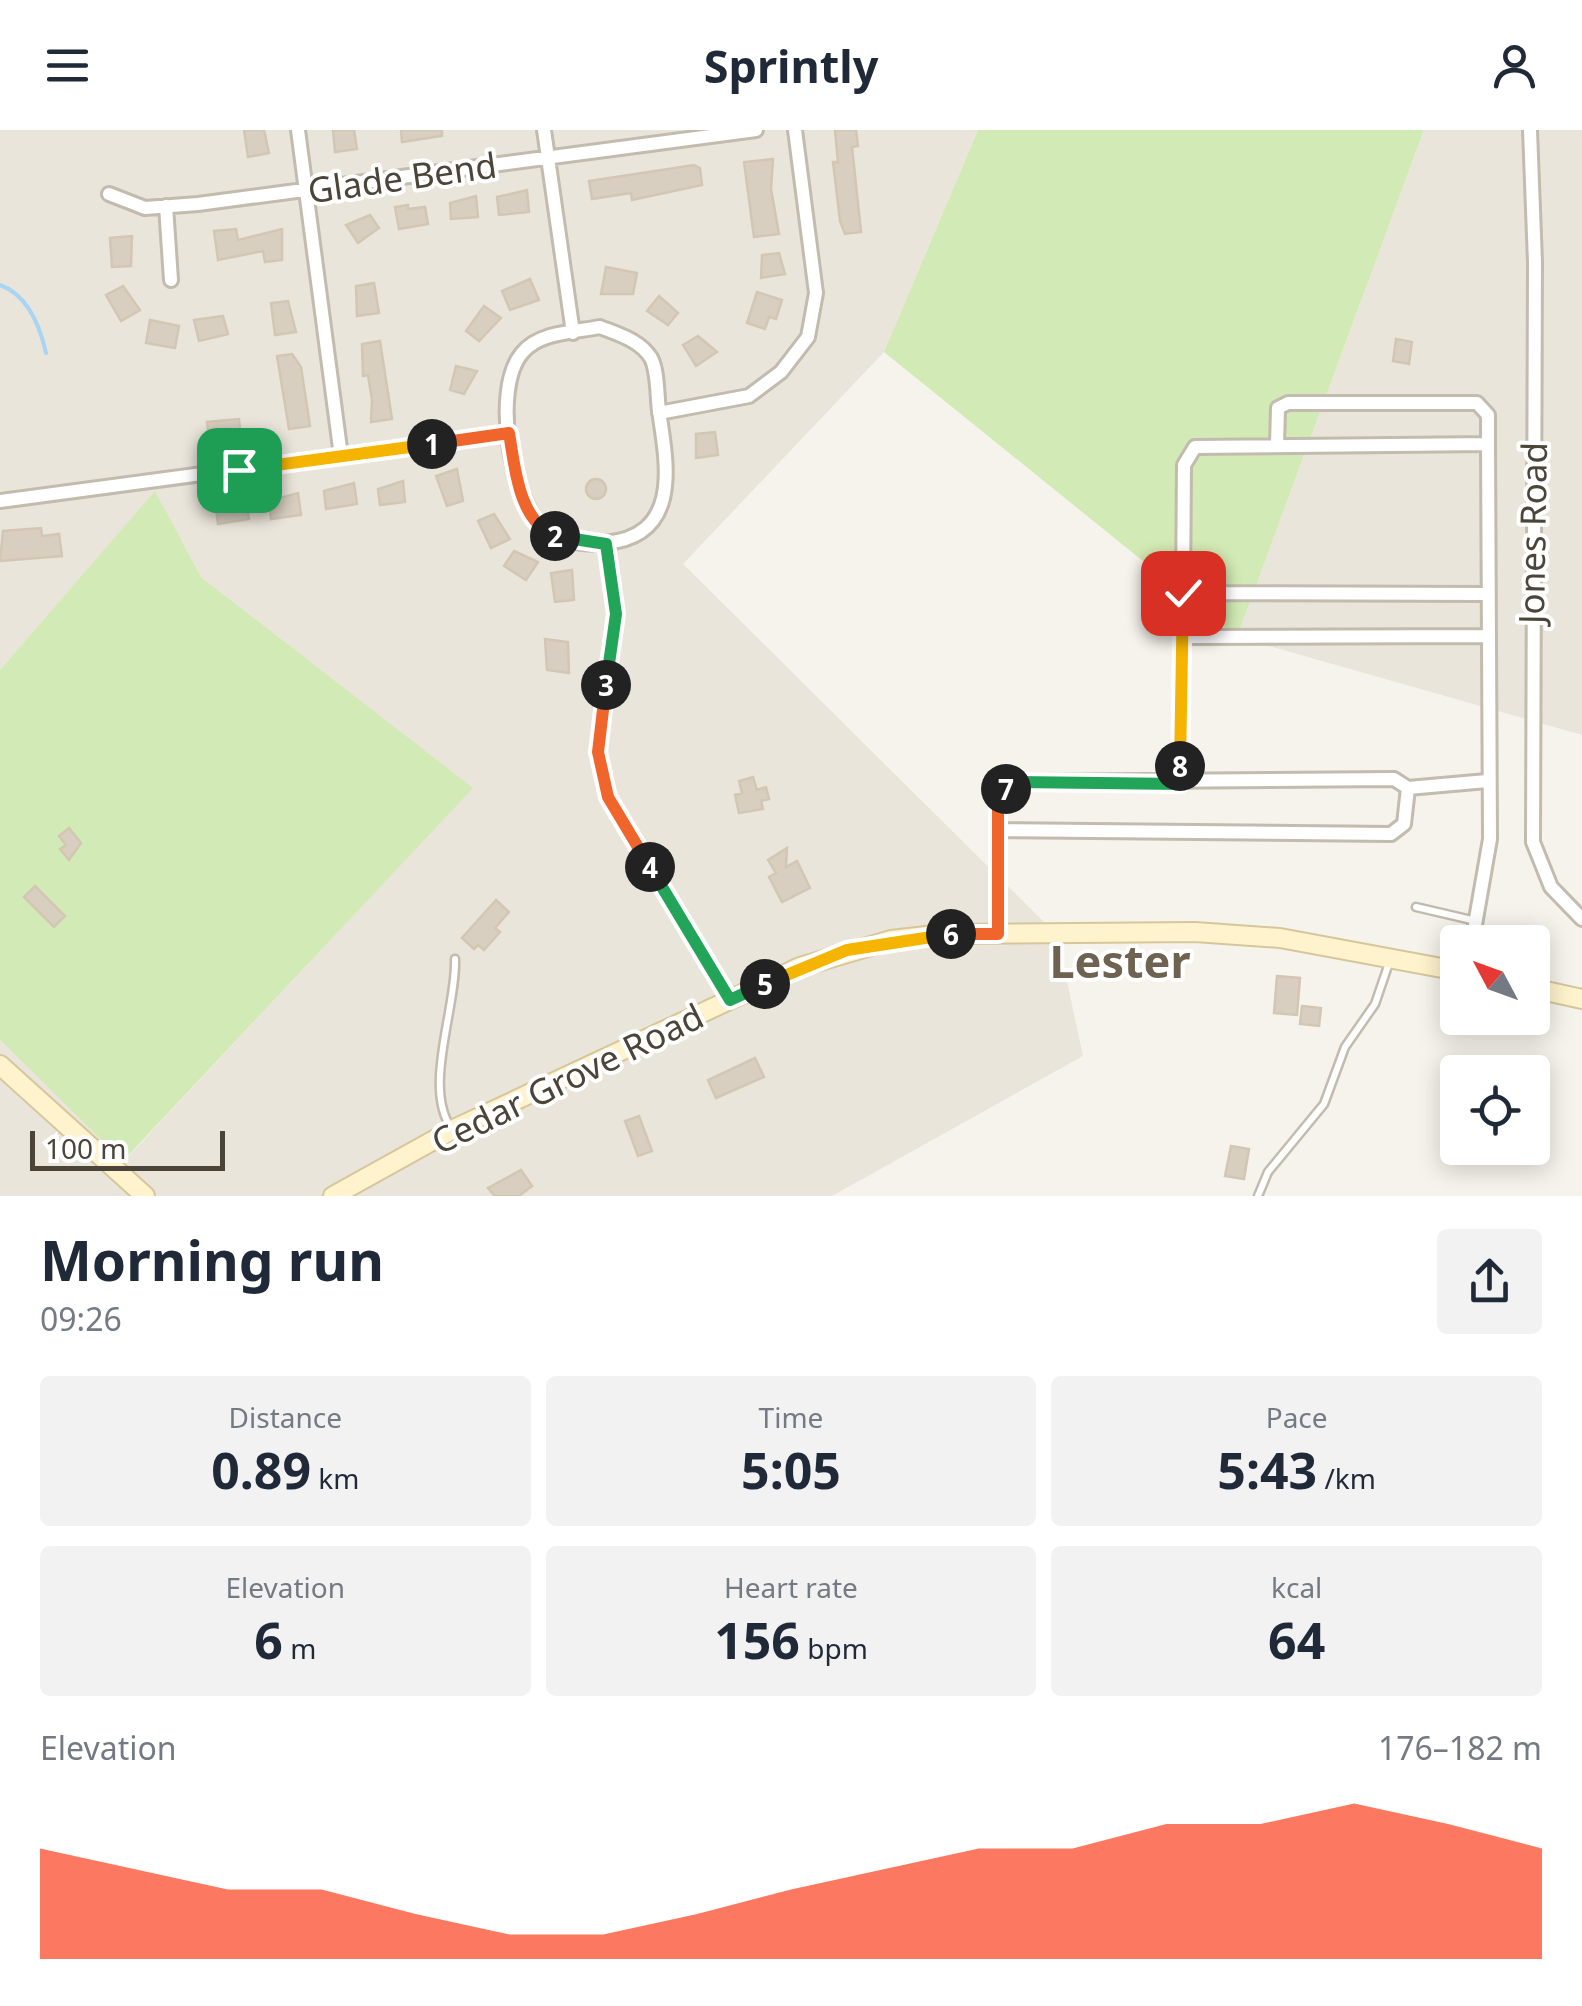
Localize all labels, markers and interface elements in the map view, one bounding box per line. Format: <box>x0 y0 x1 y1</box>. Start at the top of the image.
text: Sprintly <box>704 35 878 96</box>
icon: menu <box>40 38 95 93</box>
icon: person <box>1487 38 1542 93</box>
street label: Glade Bend <box>305 140 499 214</box>
pin: 1 <box>407 419 457 469</box>
text: 1 <box>424 425 440 463</box>
pin <box>197 428 282 513</box>
street label: Jones Road <box>1507 442 1557 627</box>
icon: arrive <box>212 443 267 498</box>
pin: 2 <box>530 511 580 561</box>
text: 2 <box>547 517 563 555</box>
pin <box>1141 551 1226 636</box>
icon: check <box>1156 566 1211 621</box>
pin: 3 <box>581 660 631 710</box>
text: 3 <box>598 666 614 704</box>
pin: 8 <box>1155 741 1205 791</box>
text: 8 <box>1172 747 1188 785</box>
pin: 7 <box>981 764 1031 814</box>
text: 7 <box>998 770 1014 808</box>
pin: 4 <box>625 842 675 892</box>
text: 4 <box>642 848 658 886</box>
pin: 6 <box>926 909 976 959</box>
text: 6 <box>943 915 959 953</box>
north arrow <box>1440 925 1550 1035</box>
map controls <box>1440 925 1550 1165</box>
district label: Lester <box>1049 930 1191 991</box>
pin: 5 <box>740 959 790 1009</box>
text: 5 <box>757 965 773 1003</box>
street label: Cedar Grove Road <box>423 992 711 1164</box>
button: locate <box>1440 1055 1550 1165</box>
scale bar <box>30 1126 225 1170</box>
text: 100 m <box>45 1129 127 1167</box>
text: Morning run <box>40 1222 384 1297</box>
button: share <box>1437 1229 1542 1334</box>
text: 09:26 <box>40 1297 122 1340</box>
text: Distance <box>229 1398 342 1436</box>
text: Time <box>759 1398 823 1436</box>
text: Pace <box>1266 1398 1328 1436</box>
text: 0.89 <box>211 1436 311 1504</box>
text: 5:05 <box>741 1436 841 1504</box>
text: 5:43 <box>1217 1436 1317 1504</box>
text: km <box>311 1459 359 1497</box>
text: /km <box>1317 1459 1376 1497</box>
text: Elevation <box>226 1568 345 1606</box>
text: Heart rate <box>724 1568 858 1606</box>
text: kcal <box>1271 1568 1322 1606</box>
text: 6 <box>254 1606 283 1674</box>
text: 156 <box>714 1606 800 1674</box>
text: 64 <box>1268 1606 1325 1674</box>
text: m <box>283 1629 316 1667</box>
text: bpm <box>800 1629 868 1667</box>
text: Elevation <box>40 1726 177 1769</box>
text: 176–182 m <box>1378 1726 1542 1769</box>

